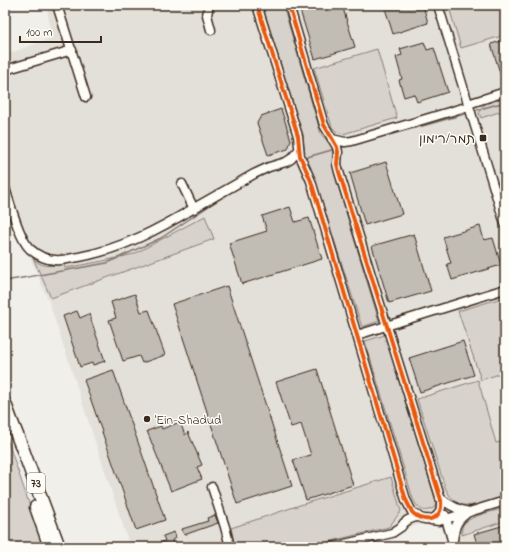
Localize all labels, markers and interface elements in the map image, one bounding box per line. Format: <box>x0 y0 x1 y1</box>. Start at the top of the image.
scale bar <box>20 18 101 44</box>
text: 100 m <box>26 24 53 42</box>
place label: תמר/רימון <box>419 130 475 149</box>
marker: תמר/רימון <box>478 133 488 143</box>
place label: 'Ein-Shadud <box>155 411 222 430</box>
marker: 'Ein-Shadud <box>142 414 152 424</box>
road number: 73 <box>27 473 45 493</box>

